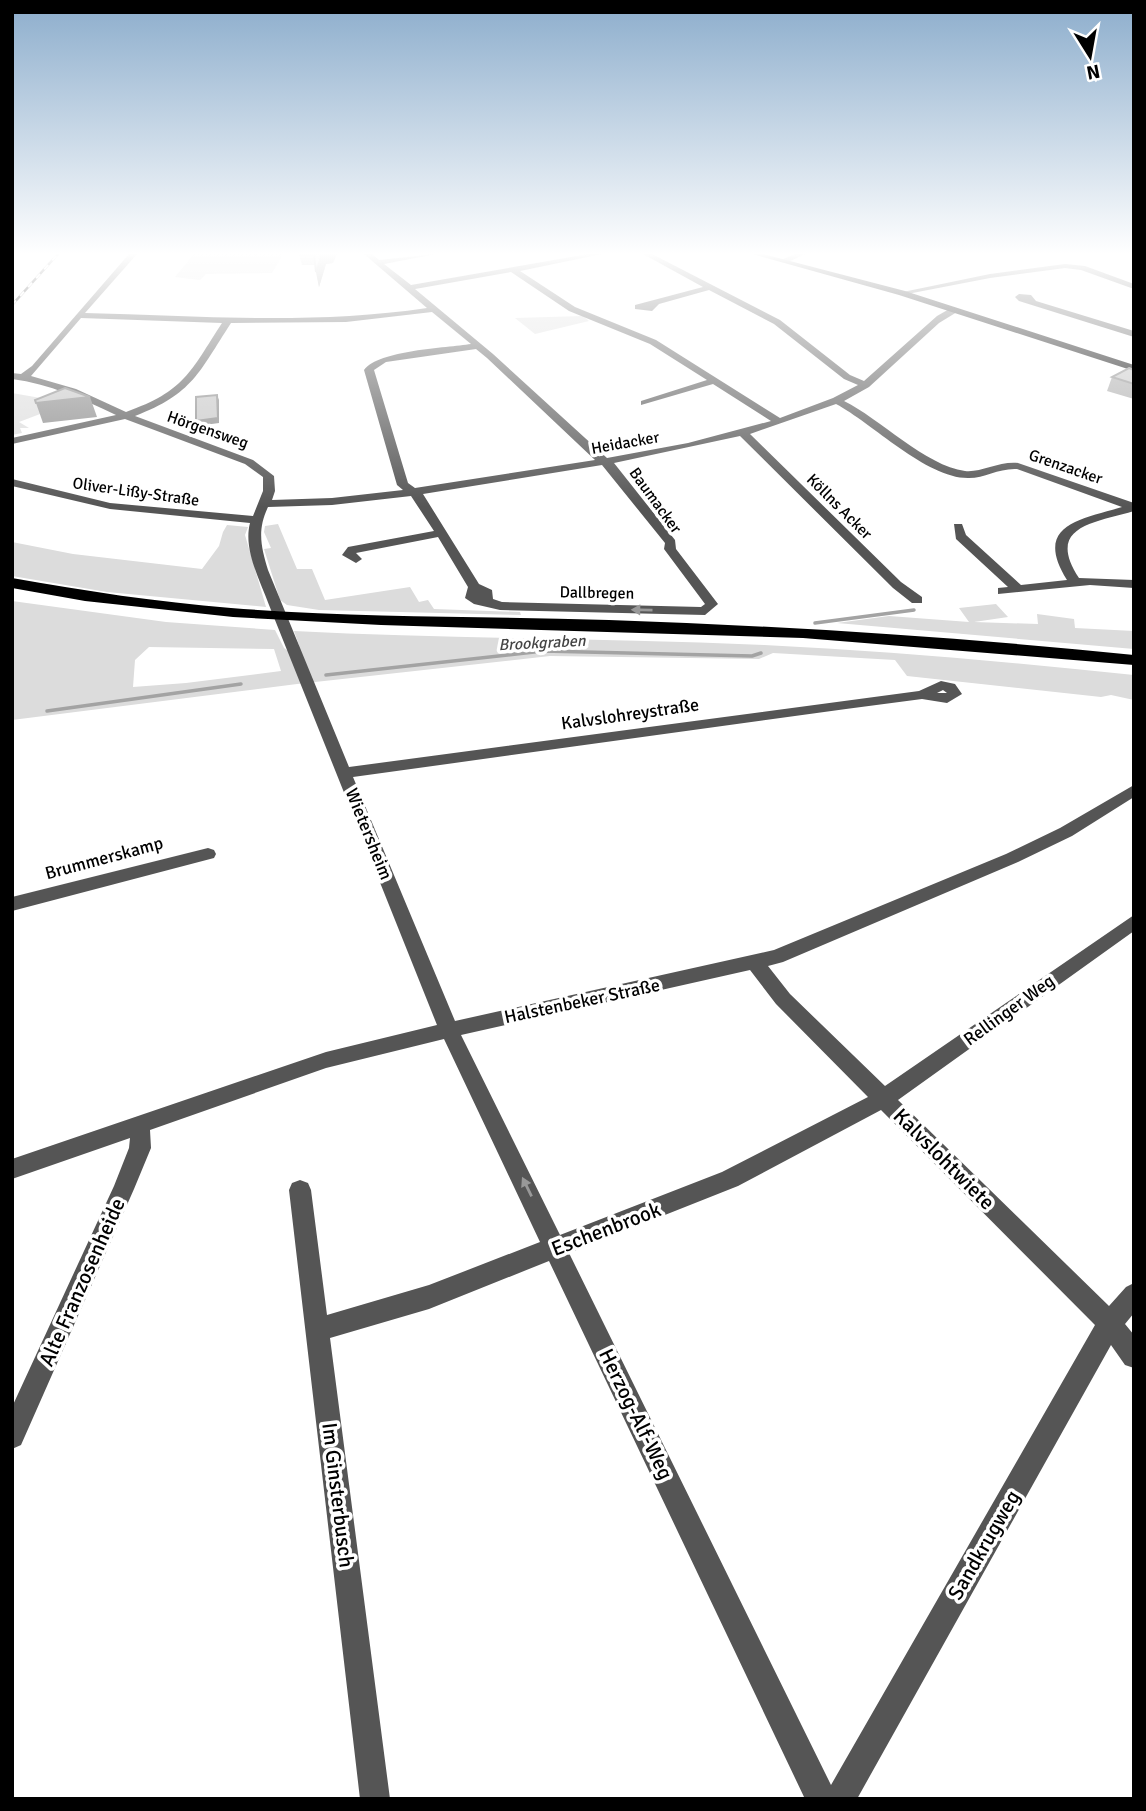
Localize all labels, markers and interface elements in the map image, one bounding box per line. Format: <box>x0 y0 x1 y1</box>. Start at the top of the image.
north arrow <box>1055 21 1125 91</box>
text: N <box>1084 59 1102 85</box>
street label: Hörgensweg <box>164 407 251 453</box>
street label: Heidacker <box>590 427 661 459</box>
street label: Grenzacker <box>1026 445 1105 489</box>
street label: Baumacker <box>625 464 686 537</box>
street label: Köllns Acker <box>802 470 876 544</box>
street label: Oliver-Lißy-Straße <box>71 473 200 511</box>
street label: Dallbregen <box>559 582 635 604</box>
one-way arrow <box>630 605 652 616</box>
water label: Brookgraben <box>498 631 587 655</box>
street label: Kalvslohreystraße <box>560 693 700 735</box>
street label: Wietersheim <box>341 785 397 883</box>
street label: Brummerskamp <box>43 832 165 884</box>
street label: Rellinger Weg <box>959 970 1059 1050</box>
street label: Halstenbeker Straße <box>502 974 662 1028</box>
street label: Kalvslohtwiete <box>888 1103 1000 1215</box>
one-way arrow <box>521 1177 532 1197</box>
street label: Alte Franzosenheide <box>33 1194 131 1370</box>
street label: Eschenbrook <box>548 1196 665 1262</box>
street label: Herzog-Alf-Weg <box>593 1344 679 1484</box>
street label: Im Ginsterbusch <box>316 1421 360 1569</box>
street label: Sandkrugweg <box>942 1486 1026 1604</box>

